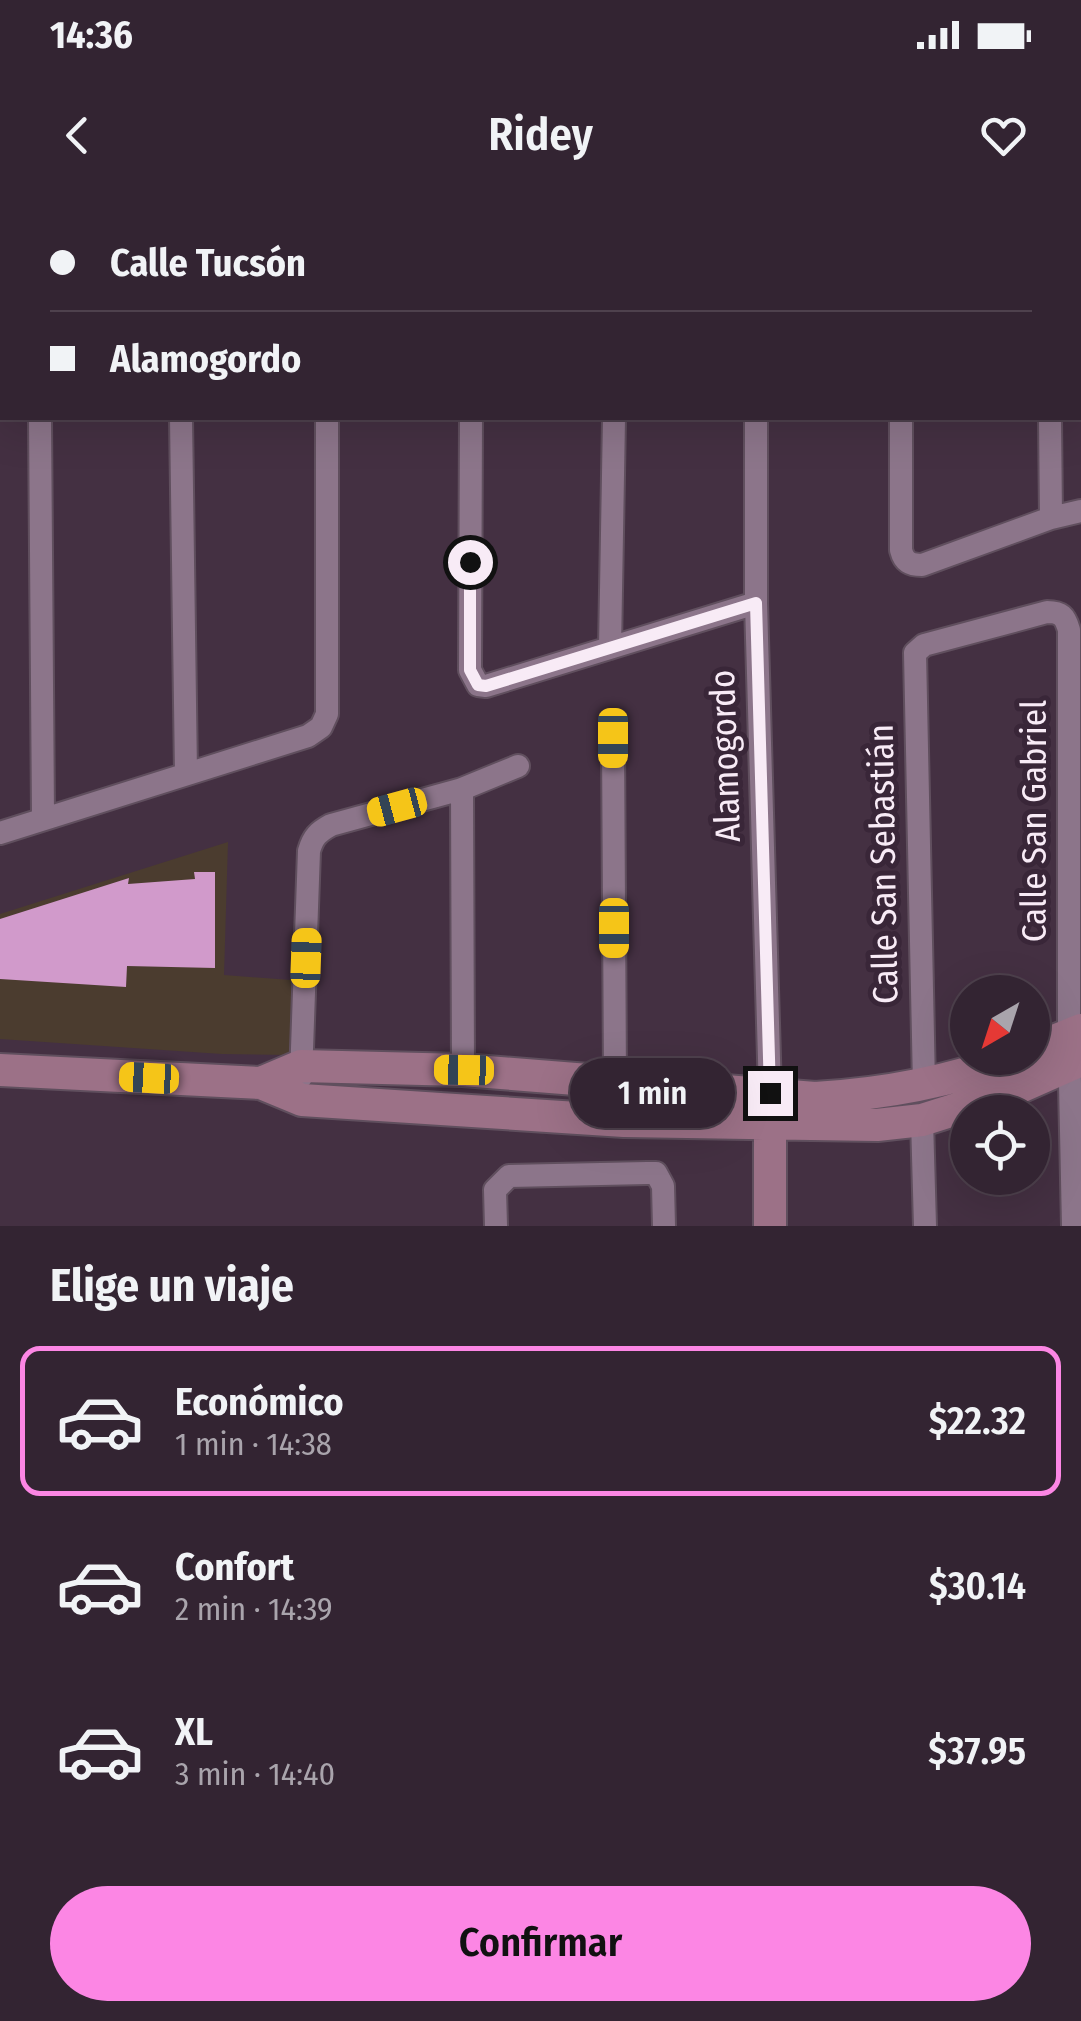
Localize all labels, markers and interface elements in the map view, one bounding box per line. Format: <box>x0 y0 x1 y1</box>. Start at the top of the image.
text: 14:36 <box>50 12 133 58</box>
icon: back <box>50 108 105 163</box>
text: Ridey <box>488 108 593 162</box>
icon: heart <box>976 108 1031 163</box>
text: Calle Tucsón <box>110 240 306 286</box>
text: Alamogordo <box>110 336 301 382</box>
route start <box>448 540 493 585</box>
street label: Alamogordo <box>701 669 749 843</box>
street label: Calle San Gabriel <box>1013 700 1055 942</box>
car <box>598 708 628 768</box>
street label: Calle San Sebastián <box>860 724 906 1004</box>
car <box>364 785 430 829</box>
car <box>599 898 629 958</box>
car <box>290 927 322 989</box>
north arrow <box>950 975 1050 1075</box>
map controls <box>950 975 1050 1195</box>
car <box>434 1054 494 1086</box>
callout: 1 min <box>570 1058 735 1128</box>
car <box>118 1061 180 1095</box>
route end <box>748 1071 793 1116</box>
text: 1 min <box>618 1074 687 1112</box>
button: locate <box>950 1095 1050 1195</box>
text: Elige un viaje <box>50 1259 294 1313</box>
icon: car <box>55 1376 145 1466</box>
text: Económico <box>175 1379 344 1425</box>
text: $22.32 <box>929 1398 1026 1444</box>
text: 1 min · 14:38 <box>175 1425 332 1463</box>
icon: car <box>55 1541 145 1631</box>
text: Confort <box>175 1544 294 1590</box>
text: $30.14 <box>929 1563 1026 1609</box>
text: 2 min · 14:39 <box>175 1590 333 1628</box>
icon: car <box>55 1706 145 1796</box>
text: XL <box>175 1709 213 1755</box>
text: $37.95 <box>928 1728 1026 1774</box>
text: 3 min · 14:40 <box>175 1755 335 1793</box>
button: Confirmar <box>50 1886 1031 2001</box>

